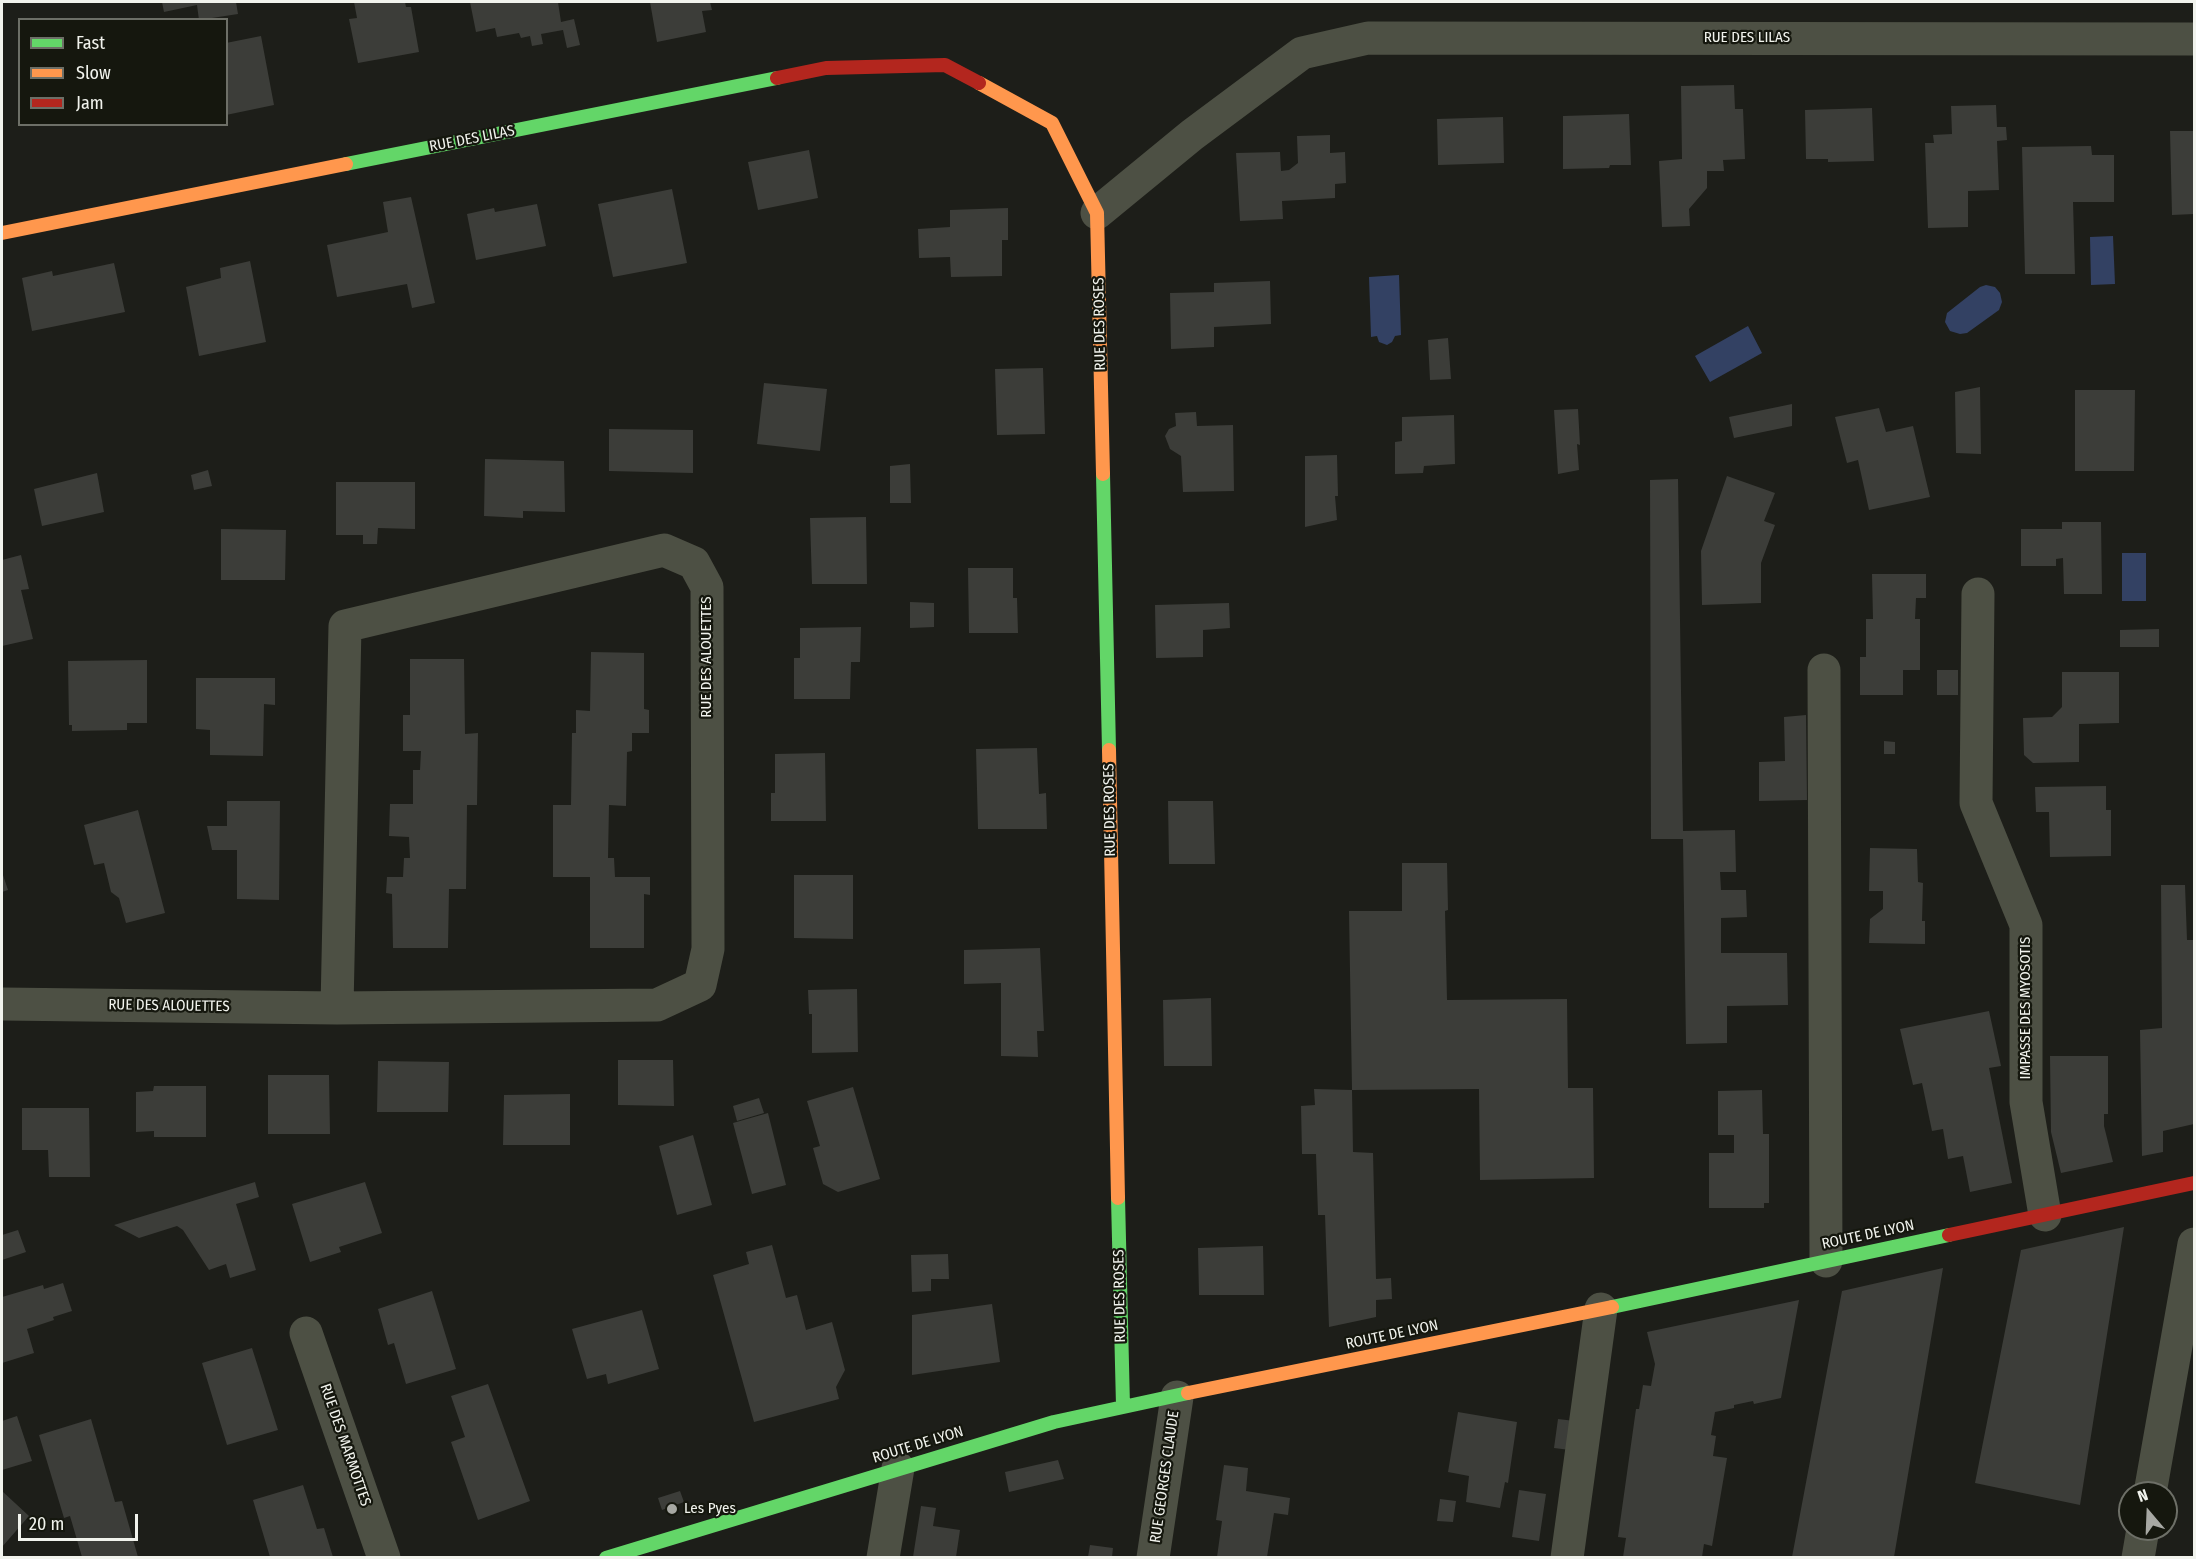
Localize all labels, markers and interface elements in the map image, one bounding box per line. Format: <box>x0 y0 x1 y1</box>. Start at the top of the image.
legend <box>18 18 228 126</box>
street label: RUE DES LILAS <box>1704 29 1790 47</box>
text: Fast <box>76 32 105 54</box>
text: Slow <box>76 62 111 84</box>
text: Jam <box>76 92 104 114</box>
street label: RUE DES LILAS <box>428 122 516 156</box>
street label: RUE DES ROSES <box>1090 277 1110 371</box>
street label: RUE DES ALOUETTES <box>698 596 716 718</box>
street label: RUE DES ROSES <box>1100 763 1120 857</box>
street label: IMPASSE DES MYOSOTIS <box>2017 937 2035 1079</box>
street label: RUE DES ALOUETTES <box>108 996 230 1016</box>
street label: ROUTE DE LYON <box>1820 1216 1916 1254</box>
street label: RUE DES ROSES <box>1110 1249 1130 1343</box>
street label: ROUTE DE LYON <box>1344 1316 1440 1354</box>
street label: RUE DES MARMOTTES <box>316 1381 374 1509</box>
street label: RUE GEORGES CLAUDE <box>1147 1410 1183 1544</box>
street label: ROUTE DE LYON <box>870 1423 966 1467</box>
north arrow <box>2118 1481 2178 1541</box>
text: N <box>2135 1485 2150 1506</box>
place label: Les Pyes <box>684 1500 736 1518</box>
scale bar <box>21 1502 141 1540</box>
marker: Les Pyes <box>665 1502 679 1516</box>
text: 20 m <box>29 1513 64 1535</box>

